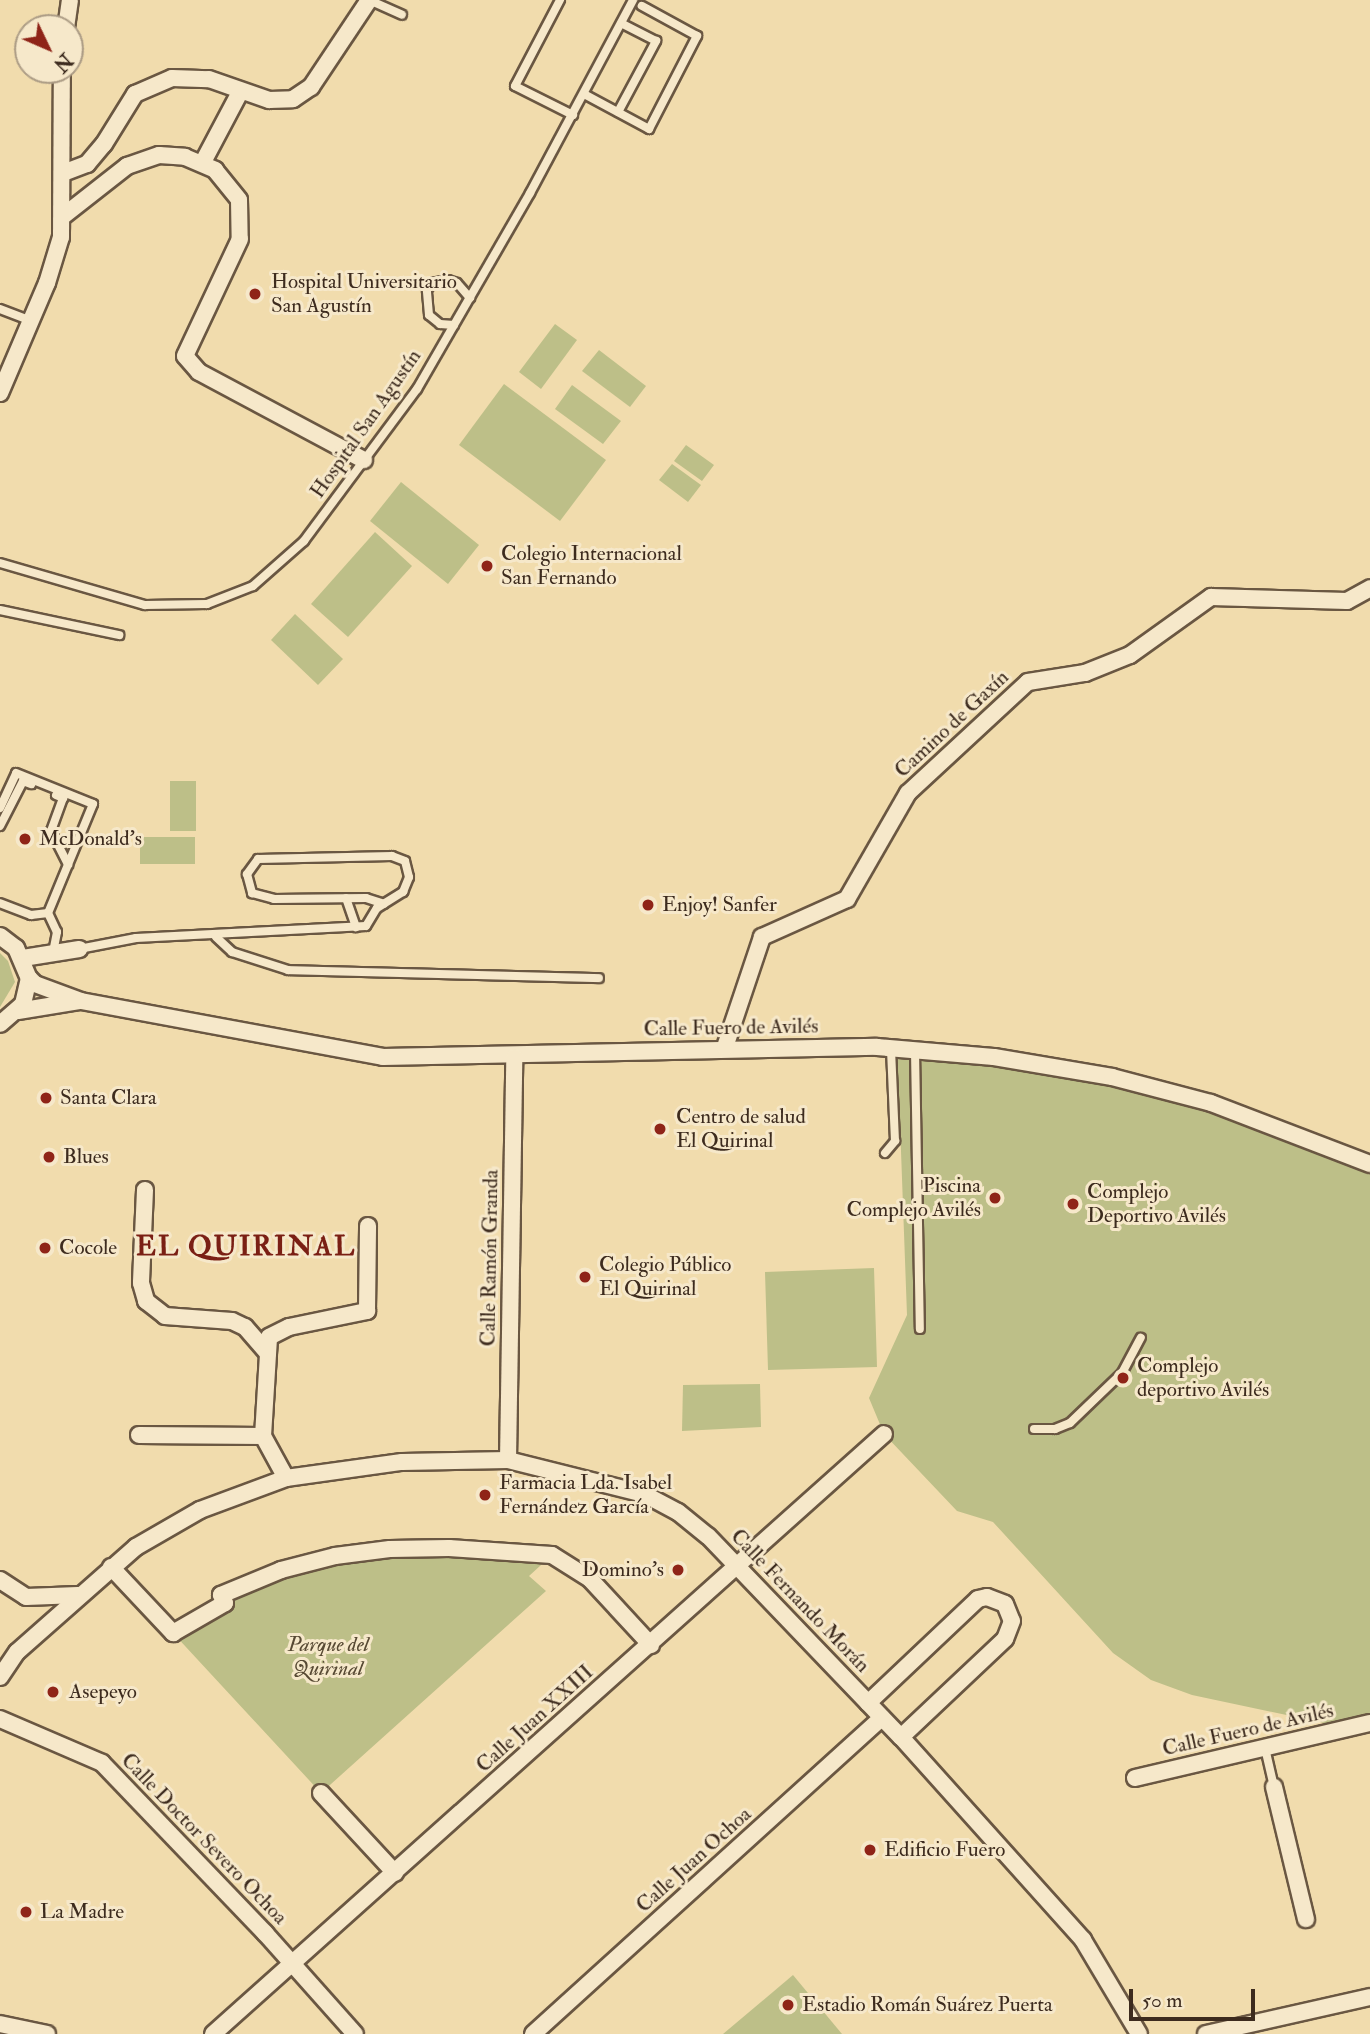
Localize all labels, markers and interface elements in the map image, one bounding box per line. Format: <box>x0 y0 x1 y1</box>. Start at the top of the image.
north arrow <box>14 14 84 84</box>
text: N <box>48 48 77 77</box>
place label: Hospital Universitario San Agustín <box>271 269 457 319</box>
marker: Hospital Universitario San Agustín <box>245 284 265 304</box>
street label: Hospital San Agustín <box>305 345 427 503</box>
place label: Colegio Internacional San Fernando <box>501 541 682 591</box>
marker: Colegio Internacional San Fernando <box>479 558 495 574</box>
street label: Camino de Gaxín <box>890 665 1014 783</box>
place label: McDonald's <box>39 826 142 852</box>
marker: McDonald's <box>17 831 33 847</box>
place label: Enjoy! Sanfer <box>662 892 777 918</box>
marker: Enjoy! Sanfer <box>640 897 656 913</box>
street label: Calle Fuero de Avilés <box>643 1014 819 1042</box>
place label: Santa Clara <box>60 1085 157 1111</box>
marker: Santa Clara <box>38 1090 54 1106</box>
place label: Centro de salud El Quirinal <box>676 1104 806 1154</box>
marker: Centro de salud El Quirinal <box>650 1119 670 1139</box>
place label: Blues <box>63 1144 109 1170</box>
marker: Blues <box>41 1149 57 1165</box>
street label: Calle Ramón Granda <box>476 1169 504 1347</box>
place label: Piscina Complejo Avilés <box>847 1173 981 1223</box>
place label: Complejo Deportivo Avilés <box>1087 1179 1226 1229</box>
marker: Piscina Complejo Avilés <box>987 1190 1003 1206</box>
marker: Complejo Deportivo Avilés <box>1065 1196 1081 1212</box>
district label: EL QUIRINAL <box>137 1230 355 1264</box>
place label: Cocole <box>59 1235 117 1261</box>
marker: Cocole <box>37 1240 53 1256</box>
place label: Colegio Público El Quirinal <box>599 1252 731 1302</box>
marker: Colegio Público El Quirinal <box>577 1269 593 1285</box>
place label: Complejo deportivo Avilés <box>1137 1353 1269 1403</box>
marker: Complejo deportivo Avilés <box>1115 1370 1131 1386</box>
place label: Farmacia Lda. Isabel Fernández García <box>499 1470 672 1520</box>
marker: Farmacia Lda. Isabel Fernández García <box>477 1487 493 1503</box>
street label: Calle Fernando Morán <box>725 1524 875 1678</box>
place label: Domino's <box>582 1557 664 1583</box>
marker: Domino's <box>670 1562 686 1578</box>
park label: Parque del Quirinal <box>287 1632 369 1682</box>
street label: Calle Juan XXIII <box>471 1660 599 1778</box>
place label: Asepeyo <box>69 1679 137 1705</box>
marker: Asepeyo <box>43 1682 63 1702</box>
street label: Calle Fuero de Avilés <box>1160 1698 1336 1762</box>
street label: Calle Doctor Severo Ochoa <box>116 1748 292 1930</box>
street label: Calle Juan Ochoa <box>631 1802 757 1918</box>
place label: Edificio Fuero <box>884 1837 1005 1863</box>
marker: Edificio Fuero <box>862 1842 878 1858</box>
place label: La Madre <box>40 1899 124 1925</box>
marker: La Madre <box>18 1904 34 1920</box>
scale bar <box>1132 1974 1258 2018</box>
text: 50 m <box>1142 1987 1183 2014</box>
place label: Estadio Román Suárez Puerta <box>802 1992 1053 2018</box>
marker: Estadio Román Suárez Puerta <box>780 1997 796 2013</box>

